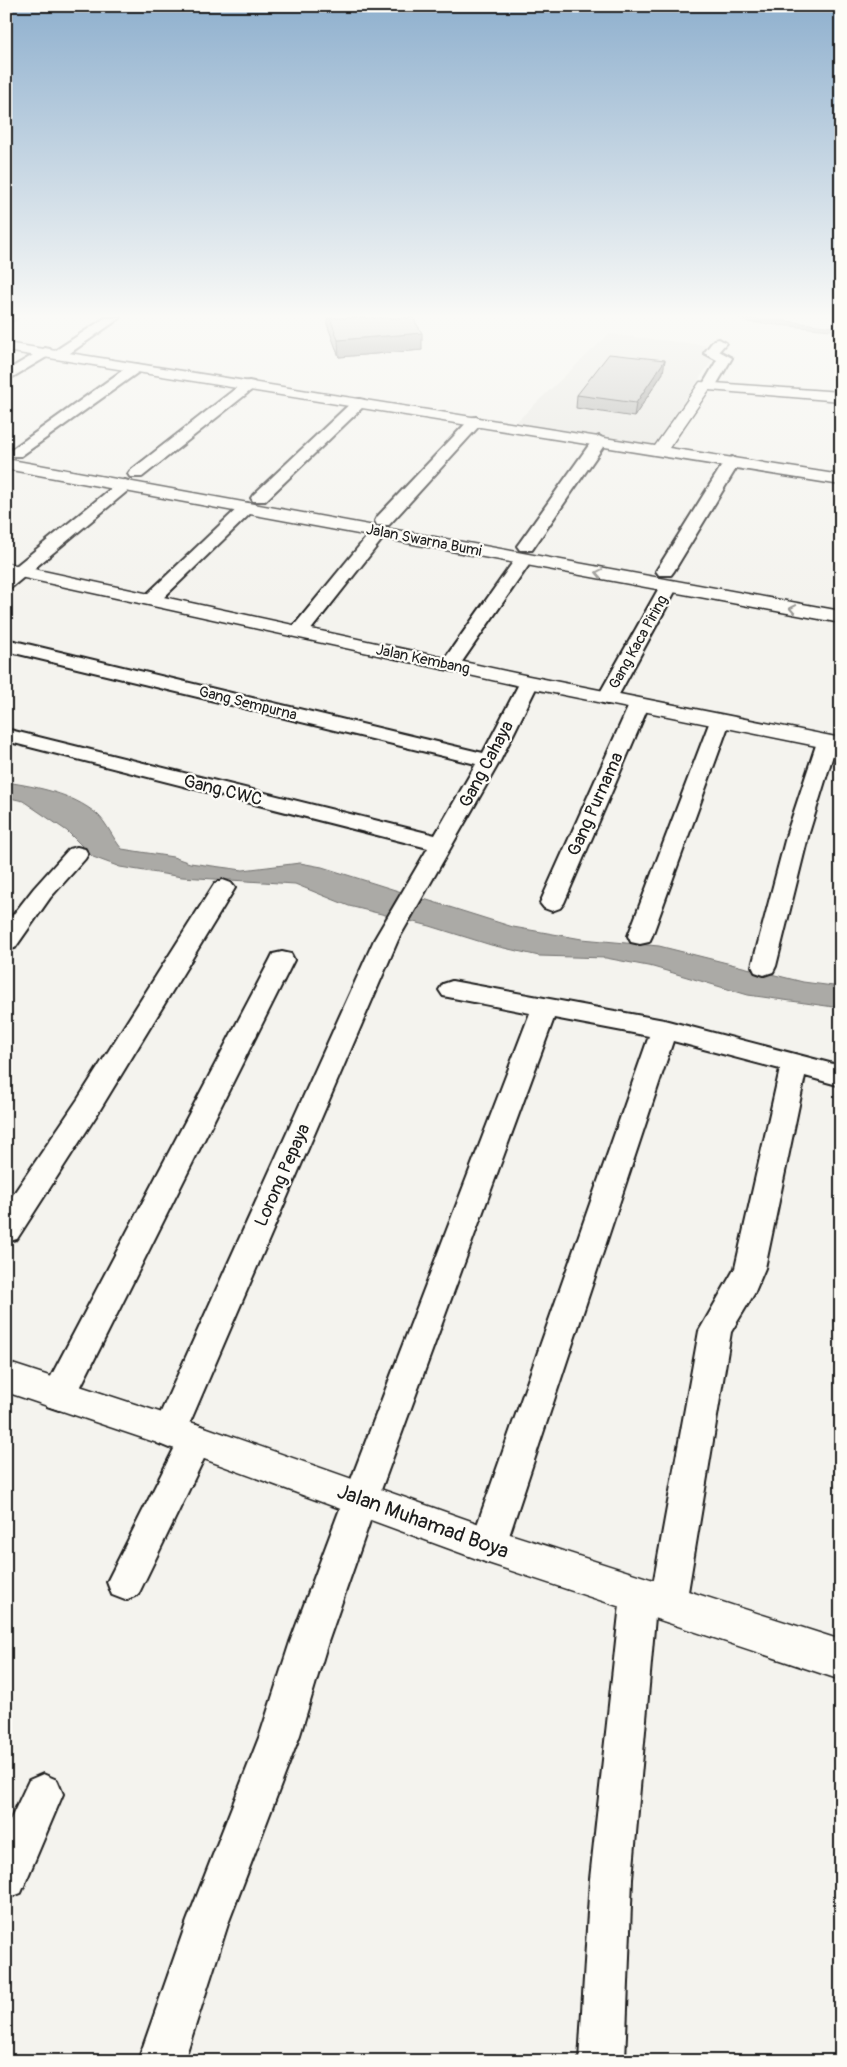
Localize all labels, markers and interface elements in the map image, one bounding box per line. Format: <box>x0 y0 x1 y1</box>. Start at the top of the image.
street label: Jalan Swarna Bumi <box>364 520 484 561</box>
one-way arrow <box>594 568 603 579</box>
street label: Gang Kaca Piring <box>605 592 672 693</box>
one-way arrow <box>788 604 797 614</box>
street label: Jalan Kembang <box>374 640 472 679</box>
street label: Gang Sempurna <box>197 682 299 725</box>
street label: Gang Cahaya <box>454 717 519 812</box>
street label: Gang Purnama <box>562 749 629 860</box>
street label: Gang CWC <box>181 770 265 811</box>
street label: Lorong Pepaya <box>250 1120 315 1230</box>
street label: Jalan Muhamad Boya <box>333 1478 512 1565</box>

